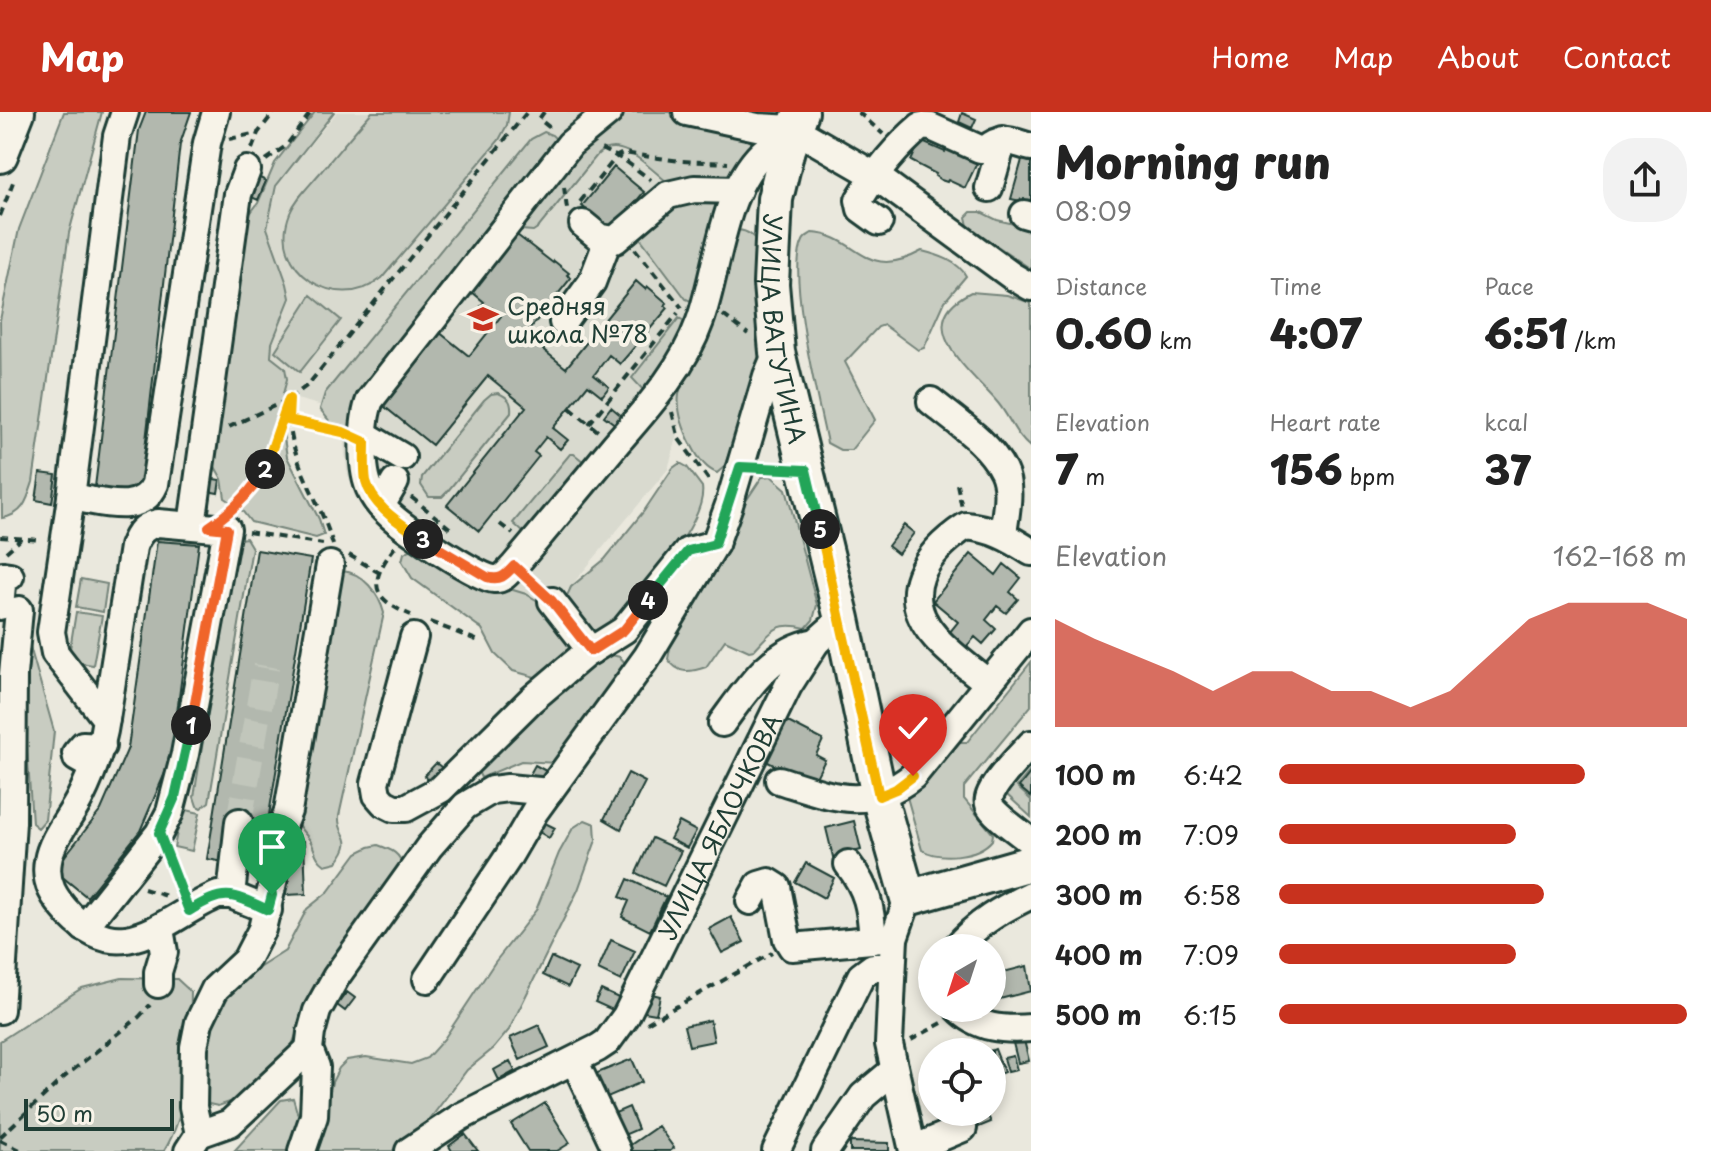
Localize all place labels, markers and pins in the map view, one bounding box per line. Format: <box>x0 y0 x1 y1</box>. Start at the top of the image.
place label: Средняя школа №78 <box>507 287 648 351</box>
school or university icon: Средняя школа №78 <box>466 302 500 336</box>
pin: 2 <box>245 449 285 489</box>
pin: 5 <box>800 509 840 549</box>
pin: 3 <box>403 519 443 559</box>
pin: 4 <box>628 580 668 620</box>
pin <box>879 694 947 776</box>
pin: 1 <box>171 705 211 745</box>
pin <box>238 813 306 895</box>

